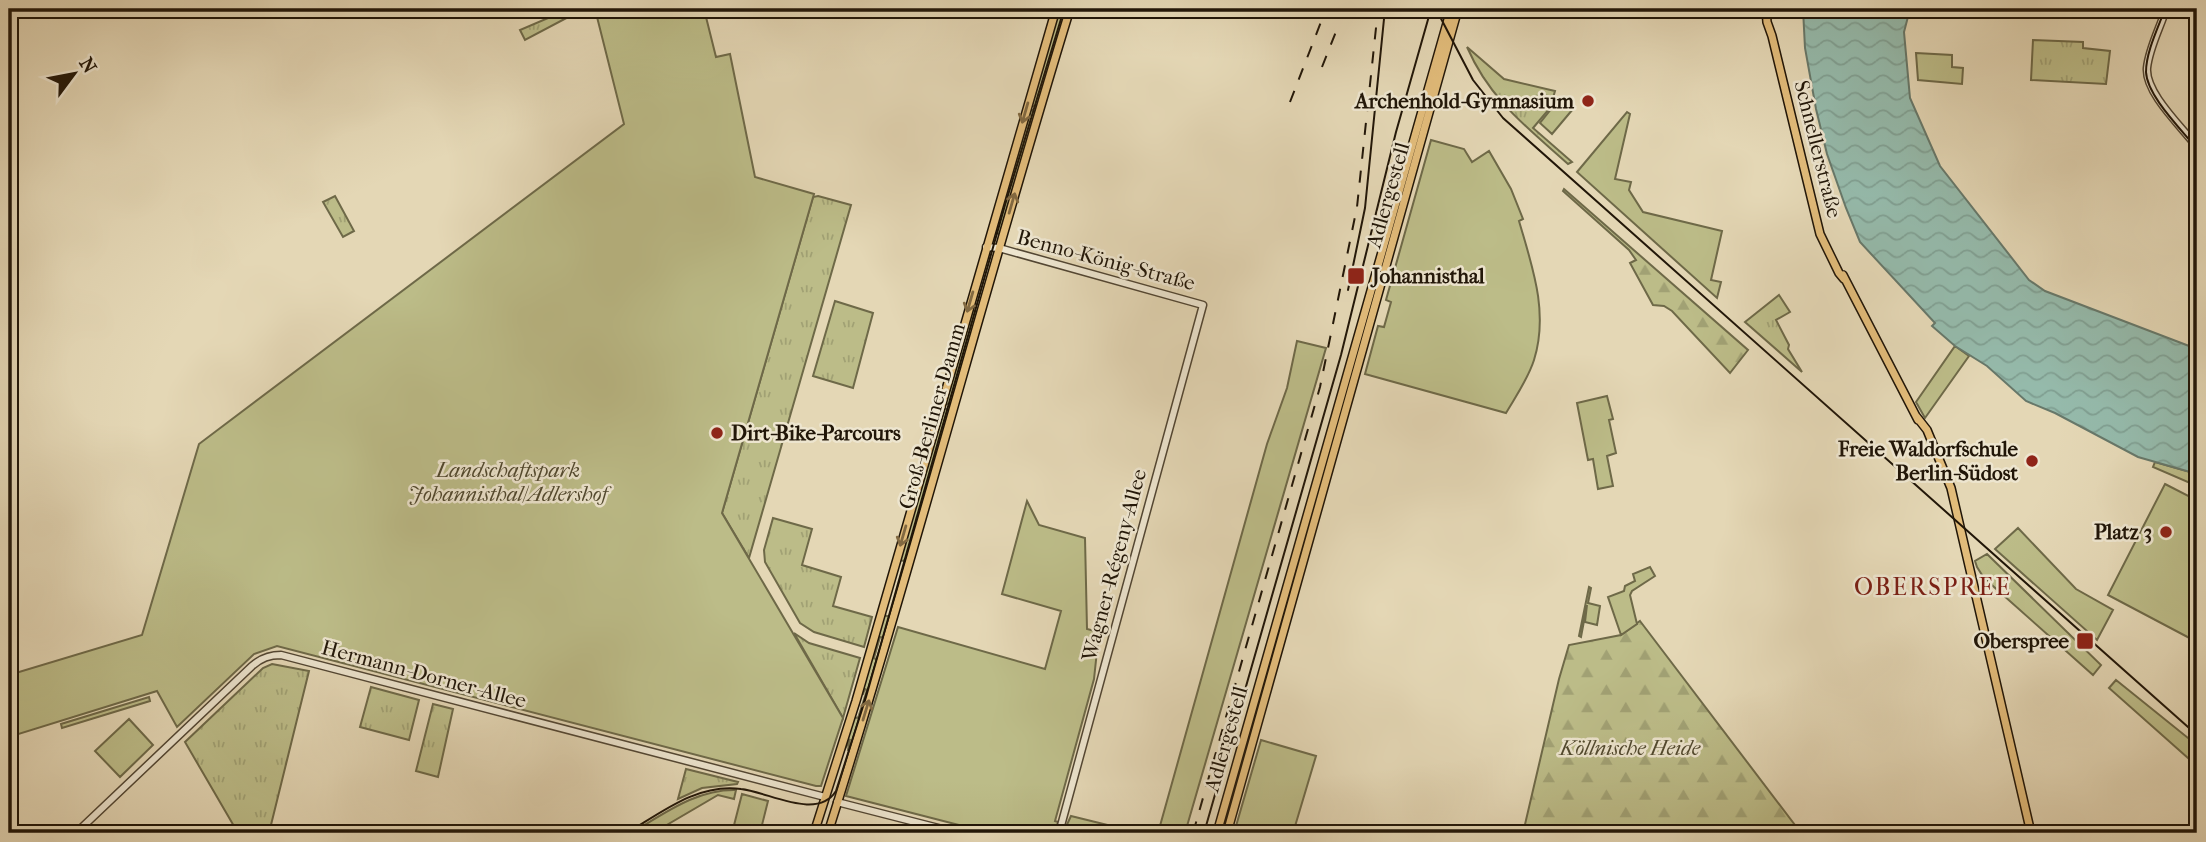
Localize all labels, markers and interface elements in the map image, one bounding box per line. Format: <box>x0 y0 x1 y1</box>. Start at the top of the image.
north arrow <box>38 38 108 108</box>
text: N <box>74 54 101 78</box>
street label: Schnellerstraße <box>1789 78 1847 220</box>
place label: Archenhold-Gymnasium <box>1353 89 1575 113</box>
marker: Archenhold-Gymnasium <box>1580 93 1596 109</box>
one-way arrow <box>1017 101 1030 123</box>
street label: Adlergestell <box>1361 139 1415 252</box>
one-way arrow <box>1006 192 1019 214</box>
street label: Benno-König-Straße <box>1014 225 1198 295</box>
place label: Johannisthal <box>1370 264 1485 288</box>
marker: Johannisthal <box>1346 266 1366 286</box>
one-way arrow <box>963 291 976 313</box>
street label: Groß-Berliner Damm <box>894 320 970 512</box>
place label: Dirt-Bike-Parcours <box>731 421 901 445</box>
marker: Dirt-Bike-Parcours <box>709 425 725 441</box>
place label: Freie Waldorfschule Berlin-Südost <box>1837 437 2019 485</box>
marker: Freie Waldorfschule Berlin-Südost <box>2024 453 2040 469</box>
park label: Landschaftspark Johannisthal/Adlershof <box>409 458 612 506</box>
street label: Wagner-Régeny-Allee <box>1077 466 1151 665</box>
place label: Platz 3 <box>2094 520 2152 544</box>
one-way arrow <box>896 524 909 546</box>
marker: Platz 3 <box>2158 524 2174 540</box>
district label: OBERSPREE <box>1854 573 2012 601</box>
place label: Oberspree <box>1973 629 2070 653</box>
marker: Oberspree <box>2075 631 2095 651</box>
street label: Hermann-Dorner-Allee <box>319 635 529 713</box>
street label: Adlergestell <box>1199 683 1253 796</box>
one-way arrow <box>861 699 873 721</box>
park label: Köllnische Heide <box>1558 736 1701 760</box>

